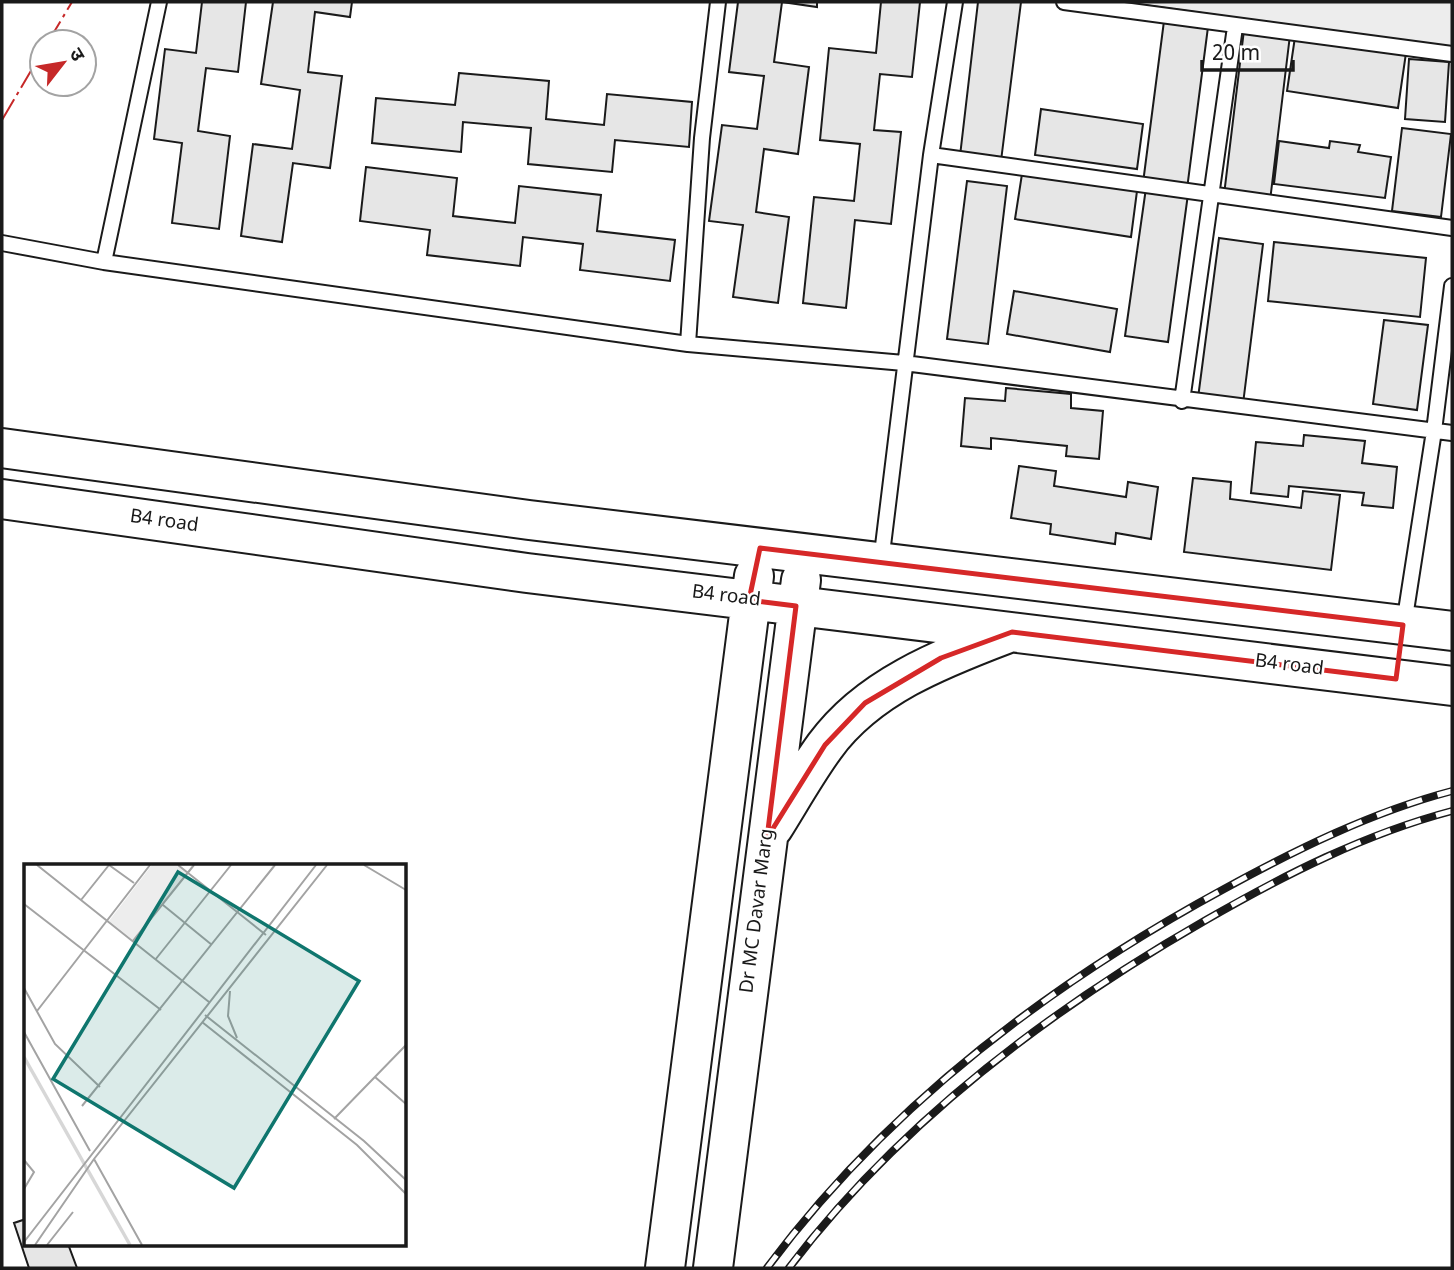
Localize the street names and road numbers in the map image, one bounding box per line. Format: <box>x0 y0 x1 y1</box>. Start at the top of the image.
street label: B4 road <box>128 505 200 539</box>
street label: B4 road <box>690 580 762 614</box>
street label: B4 road <box>1253 649 1325 683</box>
street label: Dr MC Davar Marg <box>735 827 781 995</box>

